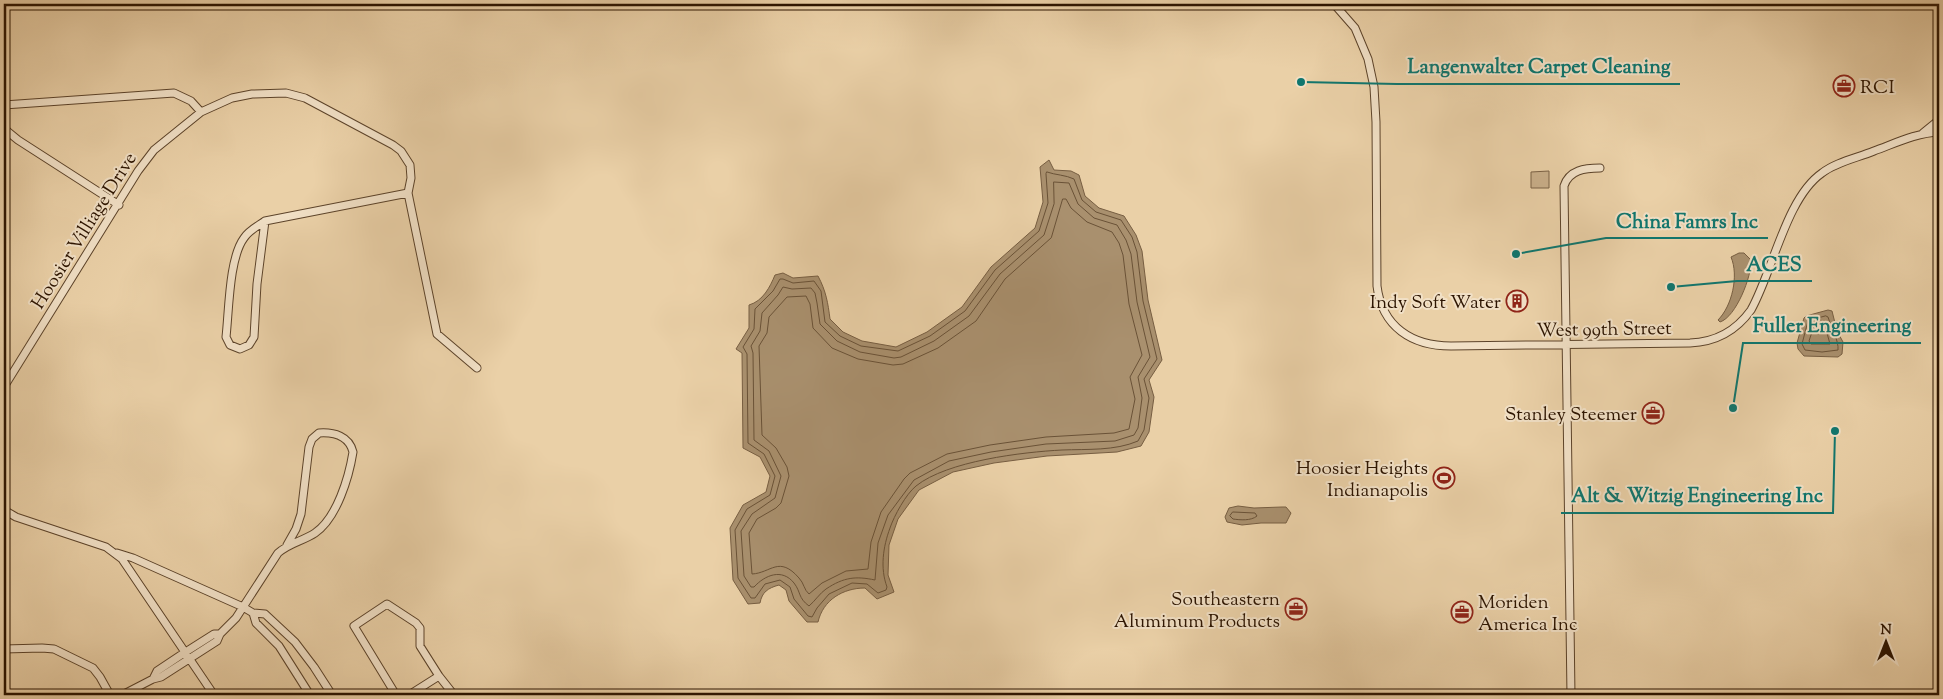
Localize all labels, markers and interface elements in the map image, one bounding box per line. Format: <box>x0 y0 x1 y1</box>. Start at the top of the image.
callout: Langenwalter Carpet Cleaning <box>1397 49 1680 84</box>
text: Langenwalter Carpet Cleaning <box>1407 54 1671 83</box>
office icon: RCI <box>1832 74 1856 98</box>
place label: RCI <box>1860 75 1895 102</box>
street label: Hoosier Villiage Drive <box>26 148 144 315</box>
callout: China Famrs Inc <box>1606 203 1768 238</box>
text: China Famrs Inc <box>1616 209 1758 238</box>
callout: ACES <box>1737 246 1812 281</box>
text: ACES <box>1746 252 1802 281</box>
building icon: Indy Soft Water <box>1505 289 1529 313</box>
place label: Indy Soft Water <box>1370 290 1501 317</box>
callout: Fuller Engineering <box>1743 308 1921 343</box>
text: Fuller Engineering <box>1753 313 1911 342</box>
street label: West 99th Street <box>1536 316 1672 345</box>
office icon: Stanley Steemer <box>1641 401 1665 425</box>
place label: Stanley Steemer <box>1505 402 1637 429</box>
place label: Hoosier Heights Indianapolis <box>1296 456 1428 505</box>
sports icon: Hoosier Heights Indianapolis <box>1432 466 1456 490</box>
callout: Alt & Witzig Engineering Inc <box>1561 478 1833 513</box>
text: Alt & Witzig Engineering Inc <box>1571 483 1823 512</box>
place label: Southeastern Aluminum Products <box>1114 587 1280 636</box>
place label: Moriden America Inc <box>1478 590 1578 639</box>
office icon: Southeastern Aluminum Products <box>1284 597 1308 621</box>
office icon: Moriden America Inc <box>1450 600 1474 624</box>
north arrow <box>1860 616 1910 666</box>
text: N <box>1880 621 1892 641</box>

